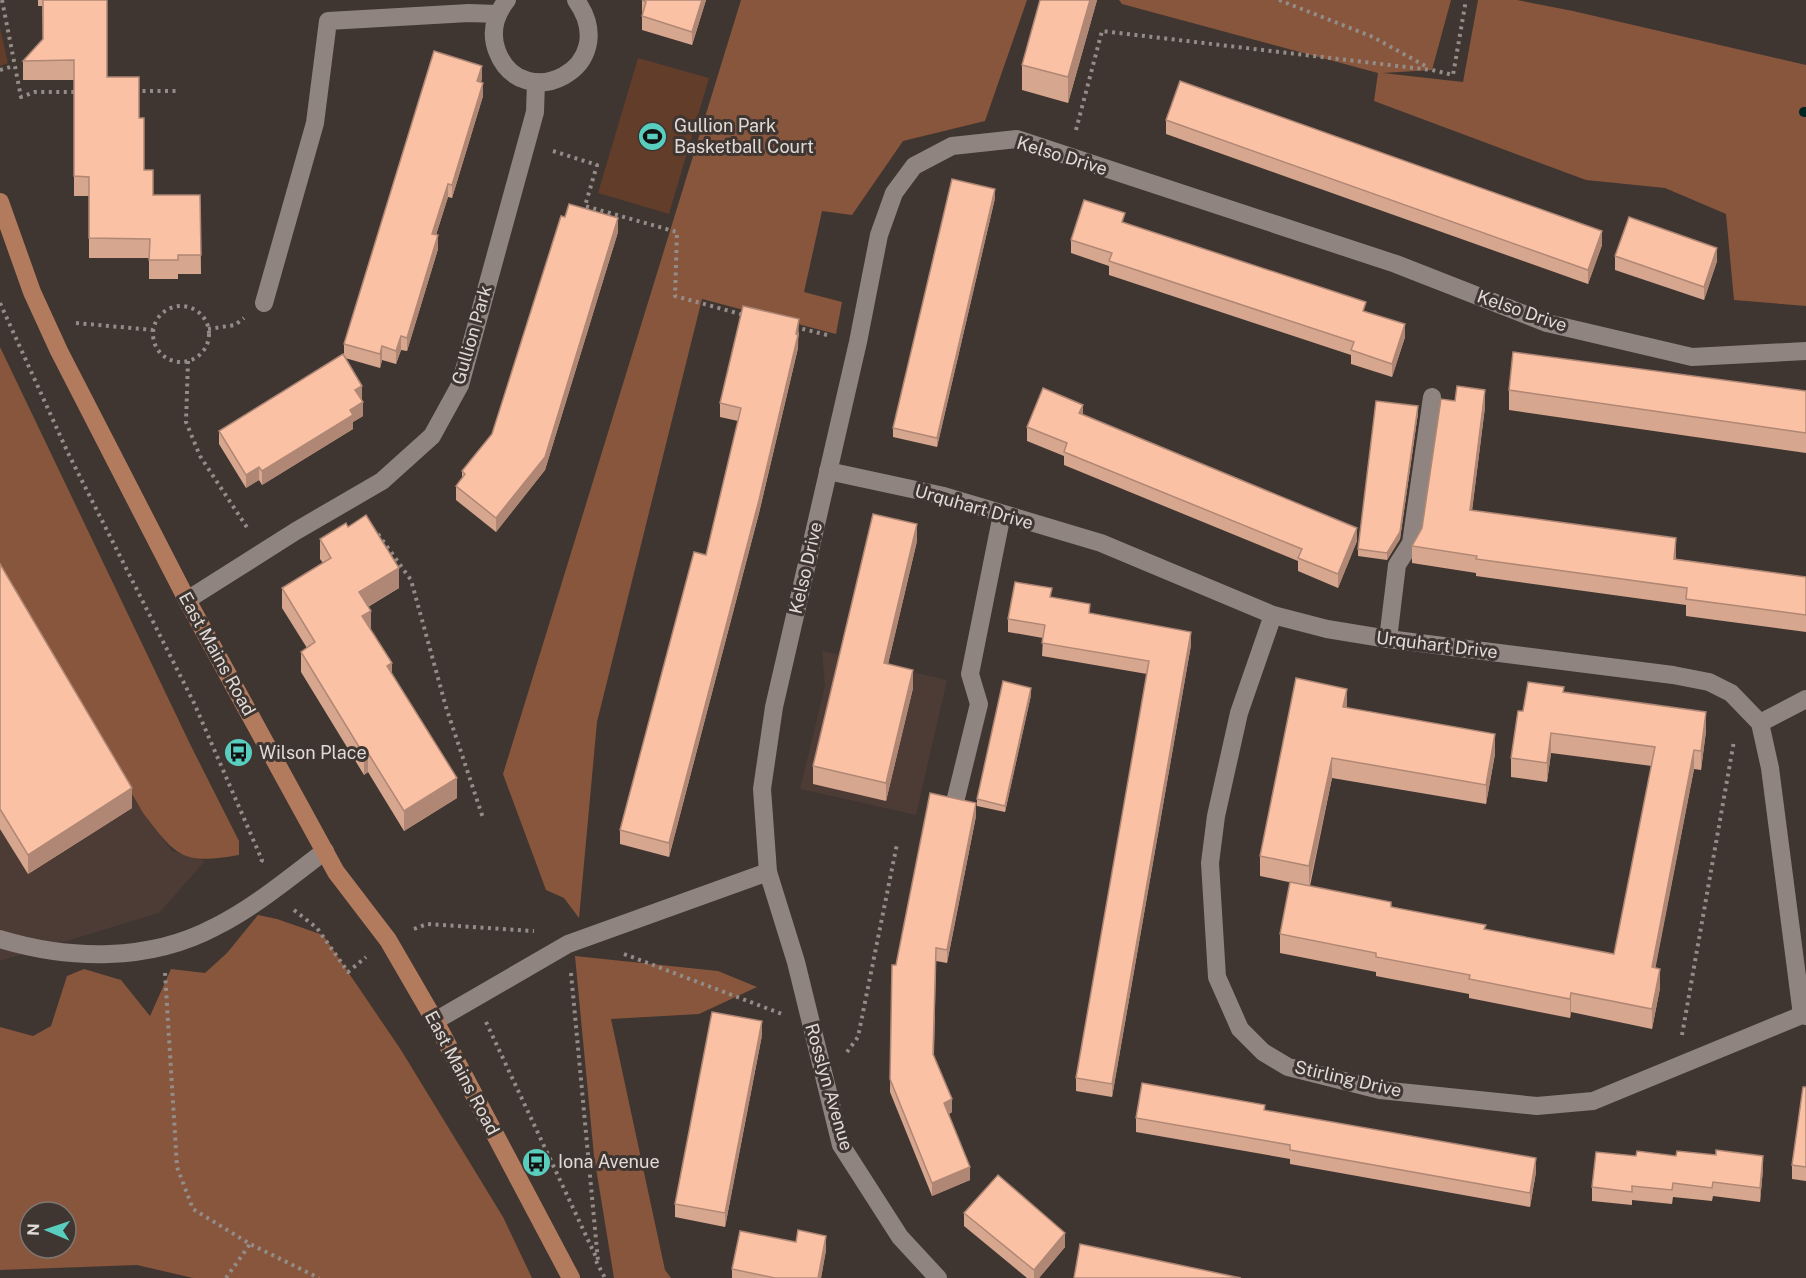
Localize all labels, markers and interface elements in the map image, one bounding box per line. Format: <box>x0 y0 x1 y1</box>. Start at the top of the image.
place label: Gullion Park Basketball Court <box>674 115 814 157</box>
sports icon: Gullion Park Basketball Court <box>637 120 669 152</box>
street label: Kelso Drive <box>1014 132 1110 179</box>
street label: Gullion Park <box>447 283 496 387</box>
street label: Kelso Drive <box>1474 285 1570 336</box>
street label: Urquhart Drive <box>912 480 1036 533</box>
street label: Kelso Drive <box>785 520 826 616</box>
street label: East Mains Road <box>175 588 260 719</box>
street label: Urquhart Drive <box>1375 627 1499 662</box>
bus stop icon: Wilson Place <box>222 737 254 769</box>
place label: Wilson Place <box>259 742 367 763</box>
street label: East Mains Road <box>421 1007 504 1139</box>
street label: Rosslyn Avenue <box>801 1021 858 1153</box>
street label: Stirling Drive <box>1293 1056 1404 1101</box>
bus stop icon: Iona Avenue <box>521 1146 553 1178</box>
place label: Iona Avenue <box>558 1151 660 1172</box>
north arrow <box>18 1200 78 1260</box>
text: N <box>24 1223 43 1236</box>

